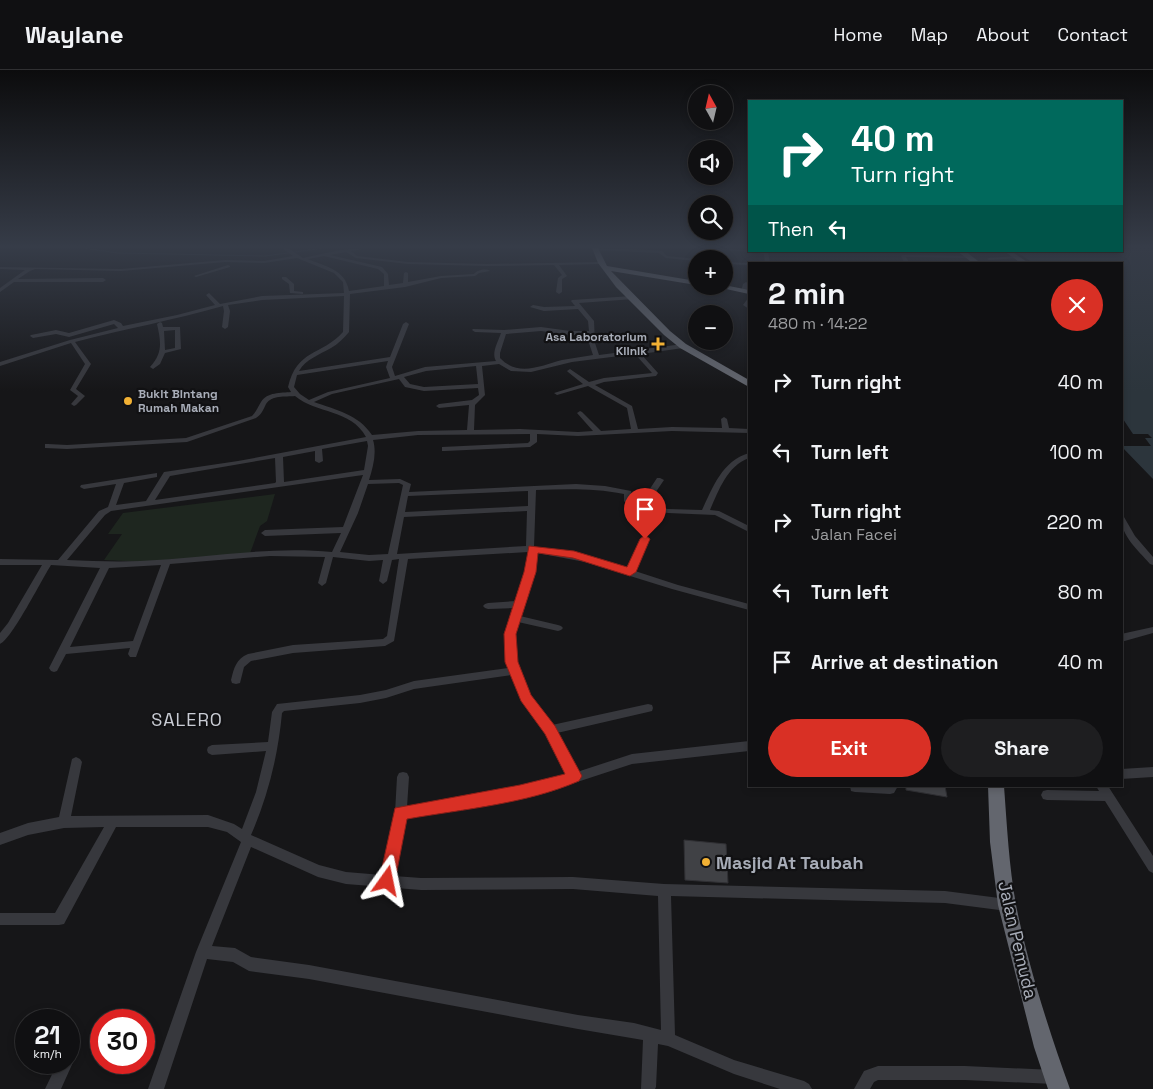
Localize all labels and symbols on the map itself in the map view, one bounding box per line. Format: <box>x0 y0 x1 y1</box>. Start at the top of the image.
north arrow <box>688 85 732 130</box>
place label: Asa Laboratorium Klinik <box>545 329 647 359</box>
marker: Asa Laboratorium Klinik <box>651 337 665 351</box>
place label: Bukit Bintang Rumah Makan <box>138 386 219 416</box>
marker: Bukit Bintang Rumah Makan <box>122 395 134 407</box>
pin <box>624 488 666 539</box>
district label: SALERO <box>151 708 223 731</box>
place label: Masjid At Taubah <box>716 851 864 874</box>
position arrow <box>360 854 412 906</box>
marker: Masjid At Taubah <box>700 856 712 868</box>
street label: Jalan Pemuda <box>993 879 1043 1001</box>
speed limit sign: 30 <box>90 1009 155 1074</box>

